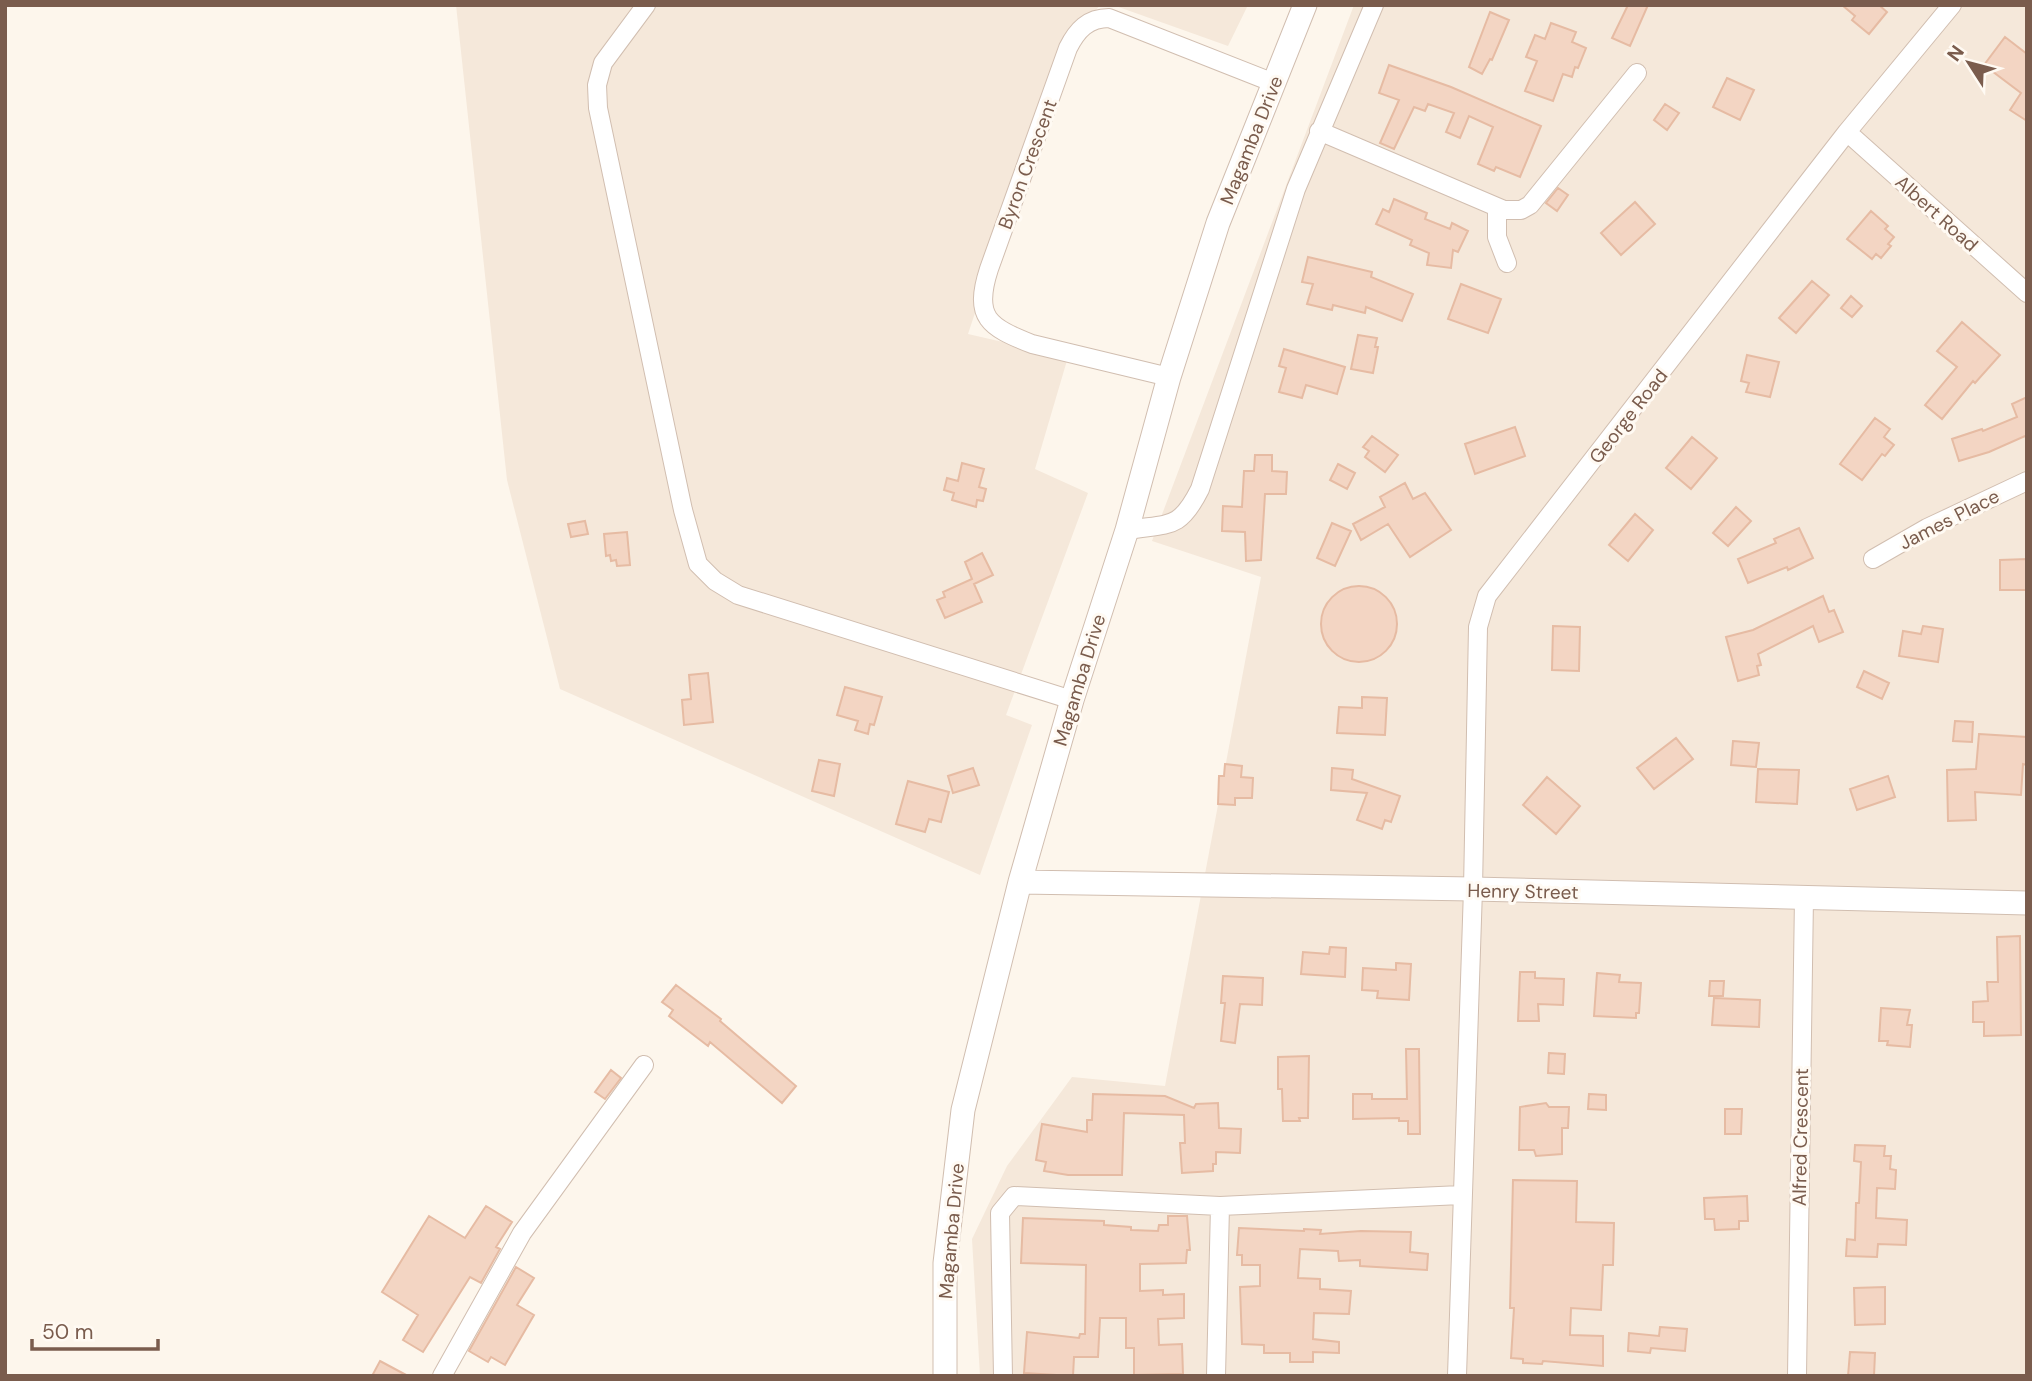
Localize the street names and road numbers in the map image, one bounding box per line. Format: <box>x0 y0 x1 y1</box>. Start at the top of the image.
street label: Magamba Drive <box>1214 72 1289 208</box>
street label: Byron Crescent <box>992 96 1063 233</box>
street label: Albert Road <box>1890 170 1983 257</box>
street label: George Road <box>1584 364 1673 469</box>
street label: James Place <box>1895 483 2004 555</box>
street label: Magamba Drive <box>1048 611 1111 749</box>
street label: Henry Street <box>1467 878 1579 905</box>
street label: Alfred Crescent <box>1787 1068 1814 1206</box>
street label: Magamba Drive <box>933 1162 970 1300</box>

